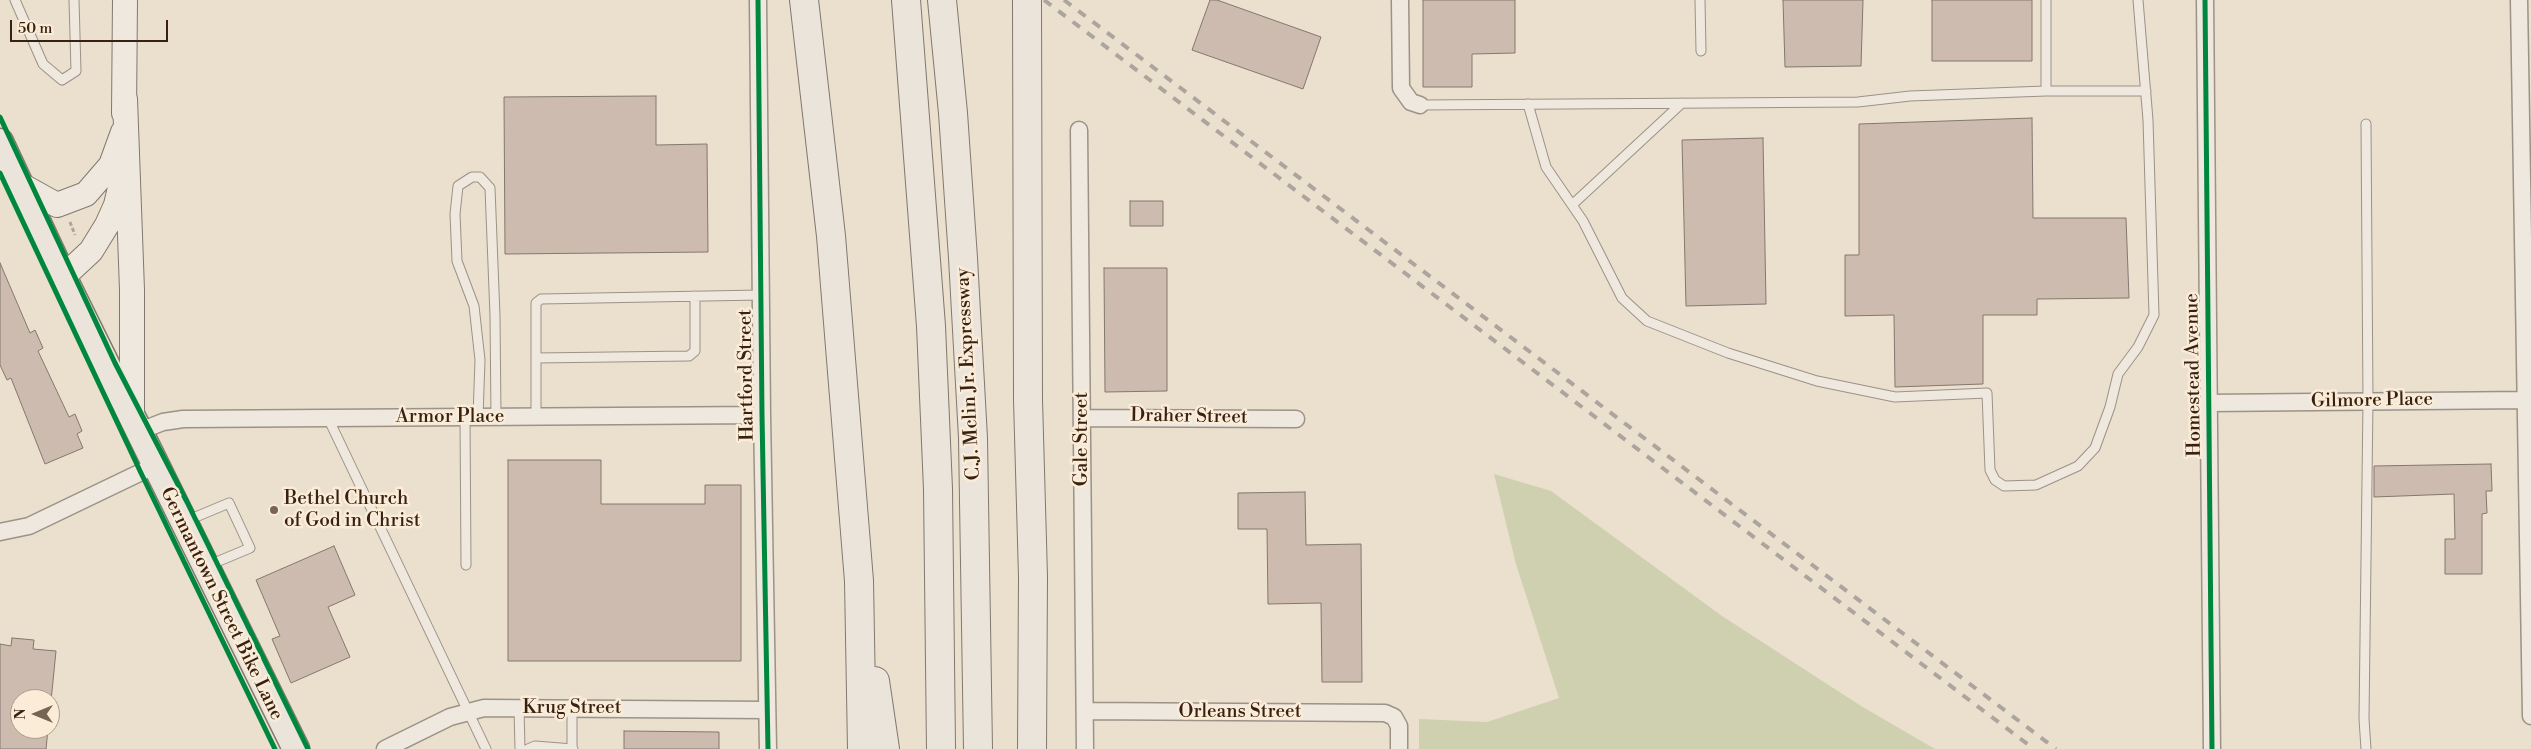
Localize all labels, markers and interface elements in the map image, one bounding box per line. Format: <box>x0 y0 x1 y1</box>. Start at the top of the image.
scale bar <box>12 10 170 42</box>
text: 50 m <box>18 19 52 38</box>
street label: C.J. Mclin Jr. Expressway <box>952 267 986 481</box>
street label: Homestead Avenue <box>2181 293 2207 457</box>
street label: Hartford Street <box>734 309 760 441</box>
street label: Gilmore Place <box>2311 389 2433 413</box>
street label: Gale Street <box>1071 392 1093 486</box>
street label: Draher Street <box>1130 405 1248 429</box>
street label: Armor Place <box>396 406 504 428</box>
street label: Germantown Street Bike Lane <box>155 484 287 724</box>
place label: Bethel Church of God in Christ <box>284 488 420 532</box>
marker: Bethel Church of God in Christ <box>268 504 280 516</box>
north arrow <box>10 689 60 739</box>
street label: Krug Street <box>523 697 621 719</box>
street label: Orleans Street <box>1179 701 1301 723</box>
text: N <box>12 708 30 720</box>

